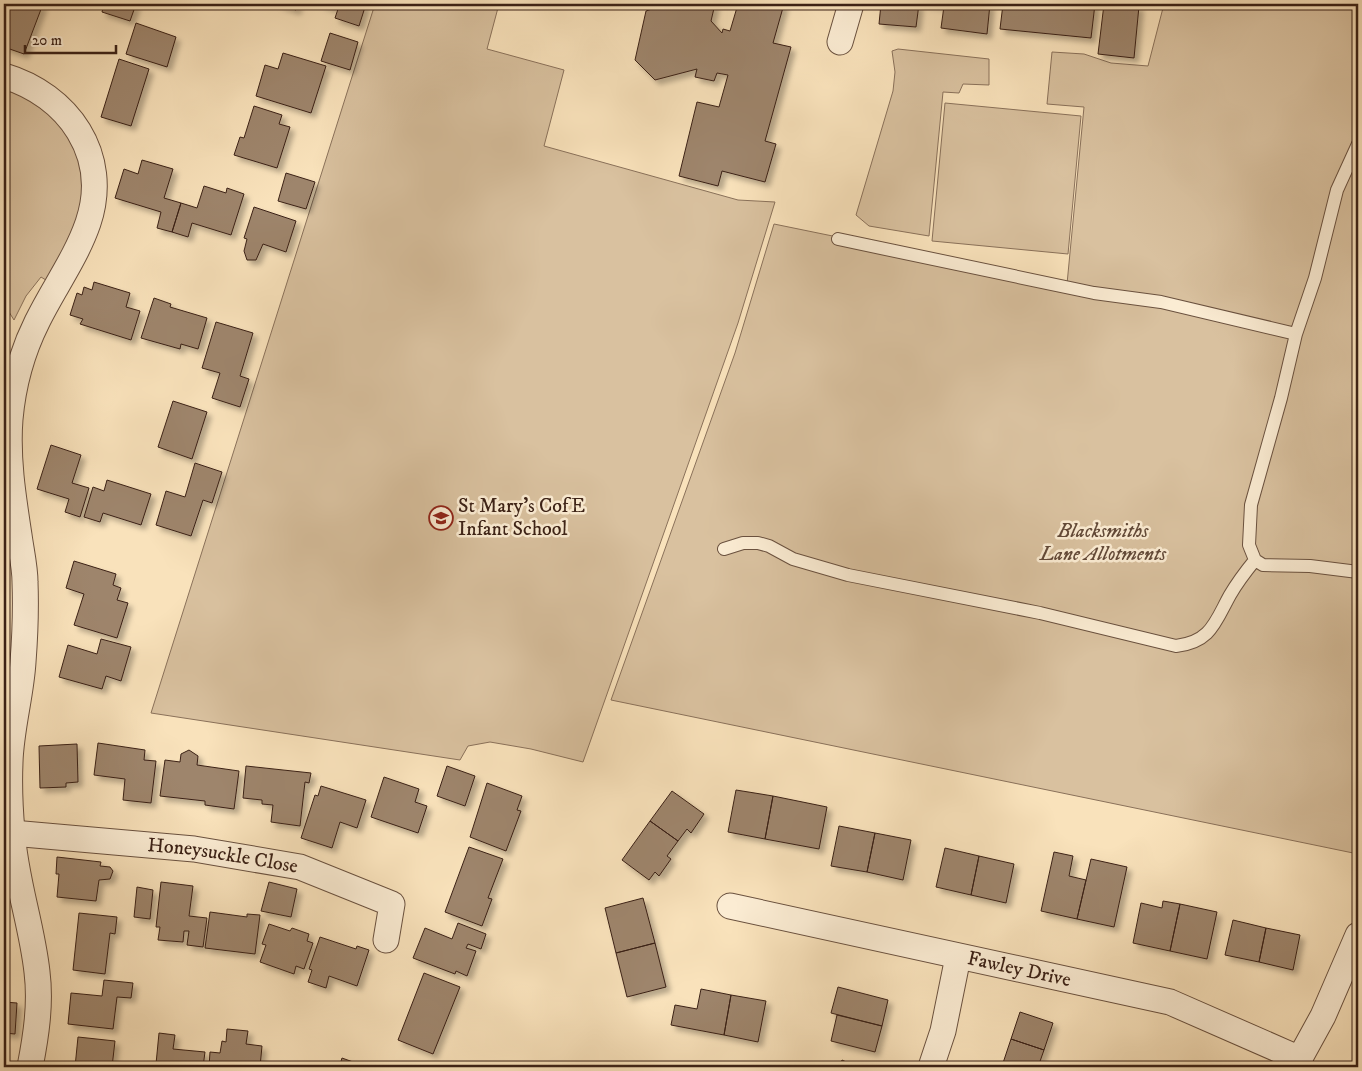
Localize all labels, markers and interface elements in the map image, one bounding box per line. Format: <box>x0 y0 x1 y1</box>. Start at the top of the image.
scale bar <box>25 22 116 54</box>
text: 20 m <box>32 31 62 50</box>
place label: St Mary's CofE Infant School <box>458 494 585 542</box>
school or university icon: St Mary's CofE Infant School <box>428 505 454 531</box>
park label: Blacksmiths Lane Allotments <box>1039 519 1167 567</box>
street label: Honeysuckle Close <box>146 832 300 879</box>
street label: Fawley Drive <box>965 946 1073 993</box>

